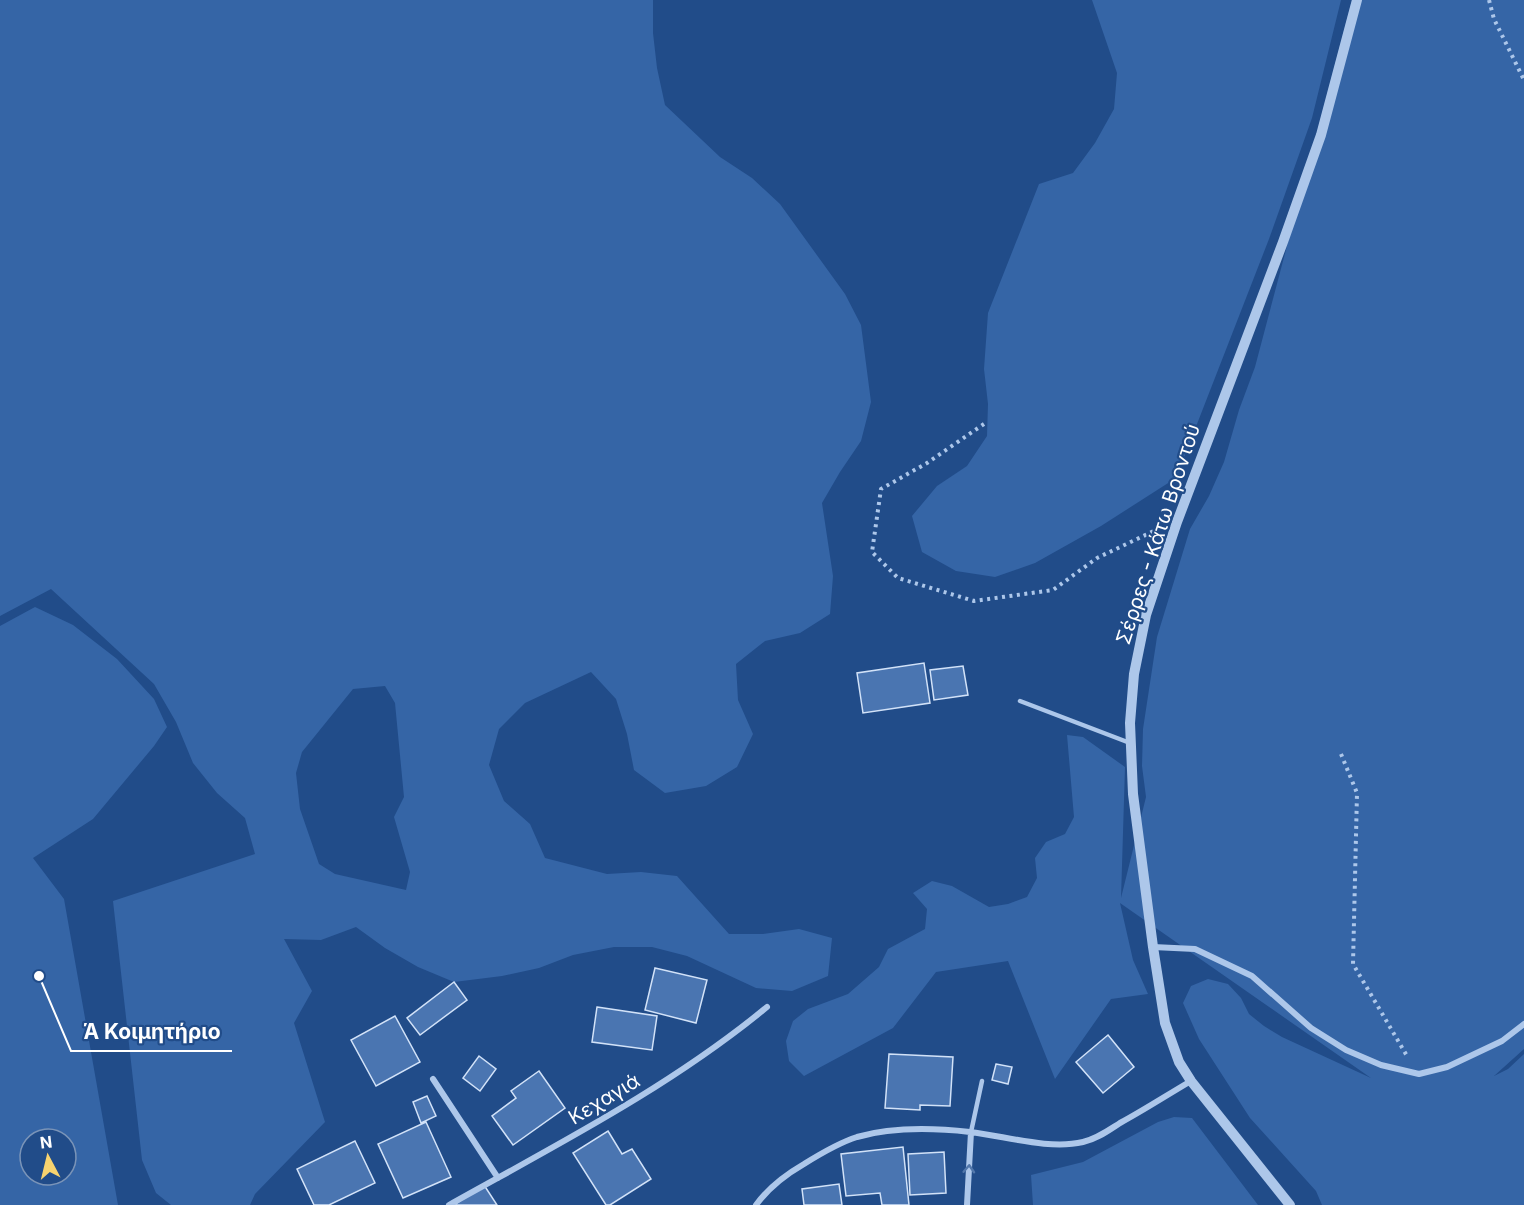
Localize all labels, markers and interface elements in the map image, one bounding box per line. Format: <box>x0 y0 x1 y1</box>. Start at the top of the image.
street label: Σέρρες - Κάτω Βροντού <box>1111 421 1205 647</box>
callout: Ά Κοιμητήριο <box>71 1012 232 1051</box>
text: Ά Κοιμητήριο <box>83 1019 221 1044</box>
street label: Κεχαγιά <box>564 1068 644 1130</box>
north arrow <box>18 1127 78 1187</box>
text: N <box>39 1131 53 1153</box>
one-way arrow <box>963 1164 976 1173</box>

